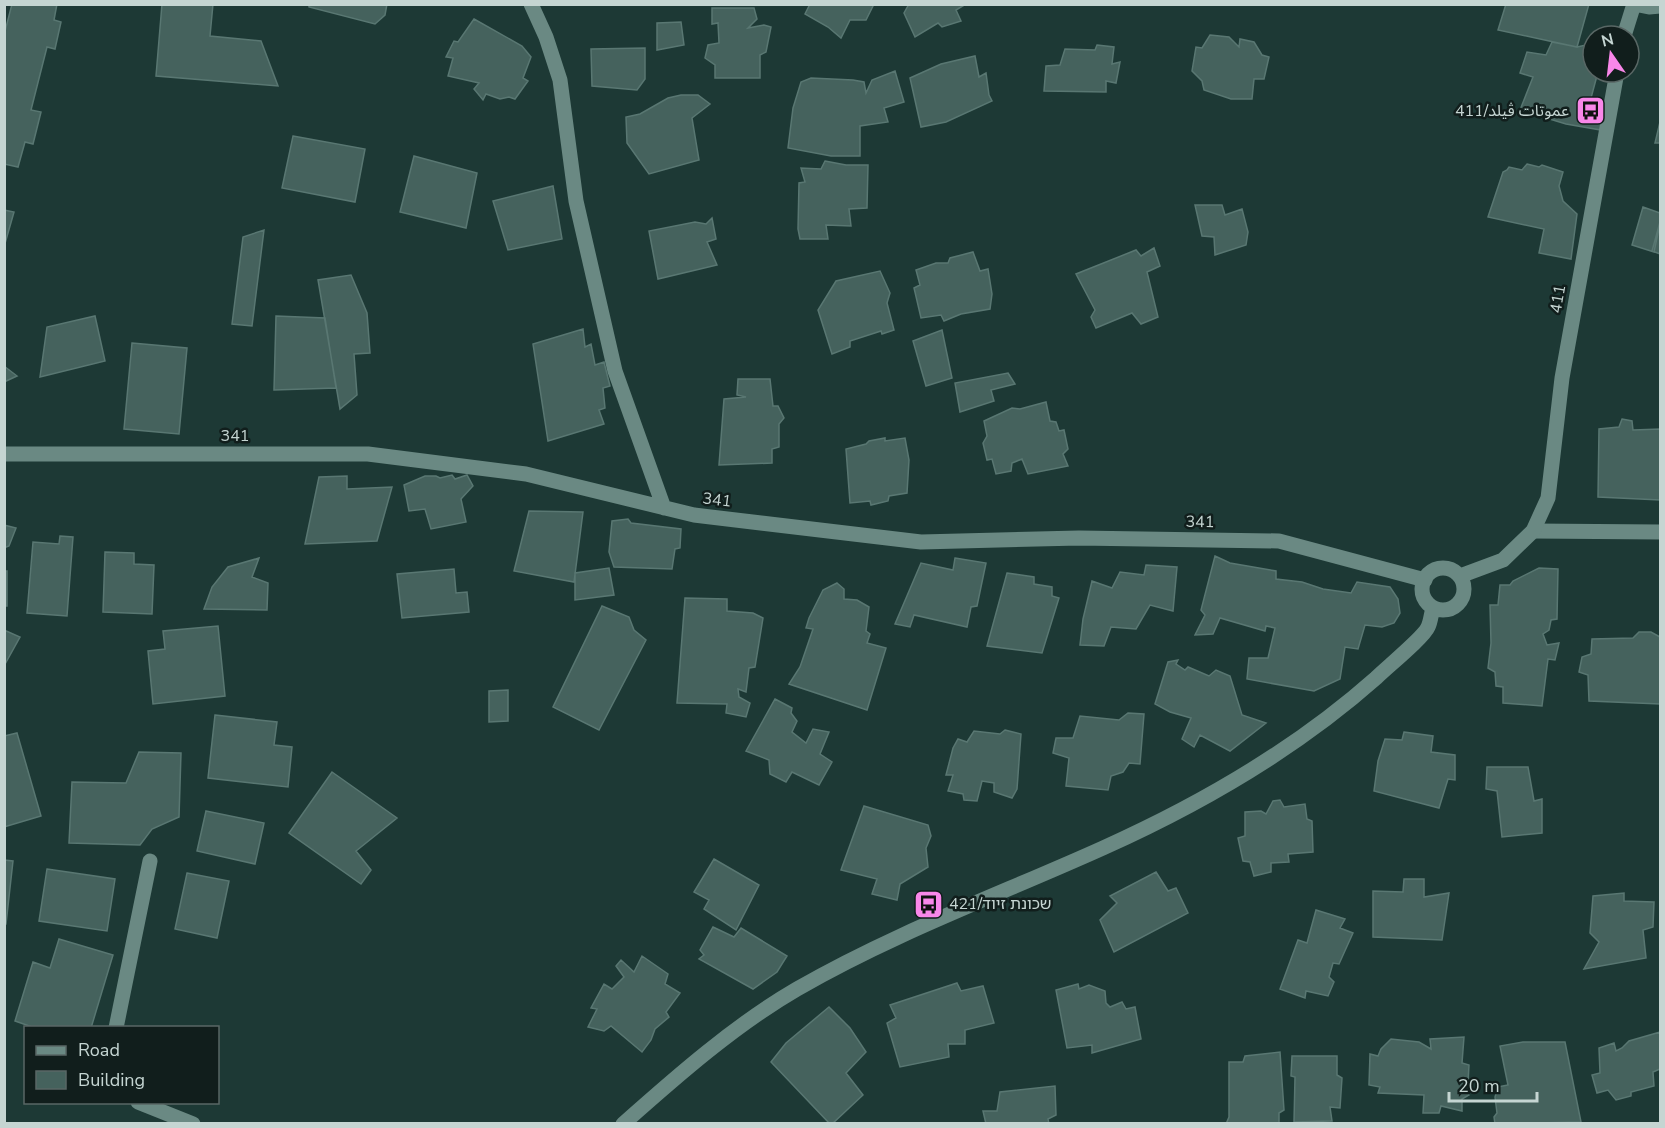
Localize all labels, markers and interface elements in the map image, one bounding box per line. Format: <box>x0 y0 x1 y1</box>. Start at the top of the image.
north arrow <box>1581 24 1641 84</box>
text: N <box>1599 28 1616 53</box>
bus stop icon: عموتات ڤيلد/411 <box>1574 95 1606 127</box>
place label: عموتات ڤيلد/411 <box>1455 100 1569 122</box>
street label: 411 <box>1545 283 1571 315</box>
street label: 341 <box>221 425 249 447</box>
street label: 341 <box>701 487 733 513</box>
street label: 341 <box>1185 511 1215 533</box>
bus stop icon: שכונת זיוד/421 <box>912 888 944 920</box>
place label: שכונת זיוד/421 <box>949 893 1051 915</box>
legend <box>24 1026 219 1104</box>
text: Road <box>78 1038 120 1062</box>
scale bar <box>1449 1065 1538 1103</box>
text: Building <box>78 1068 145 1092</box>
text: 20 m <box>1458 1074 1500 1098</box>

